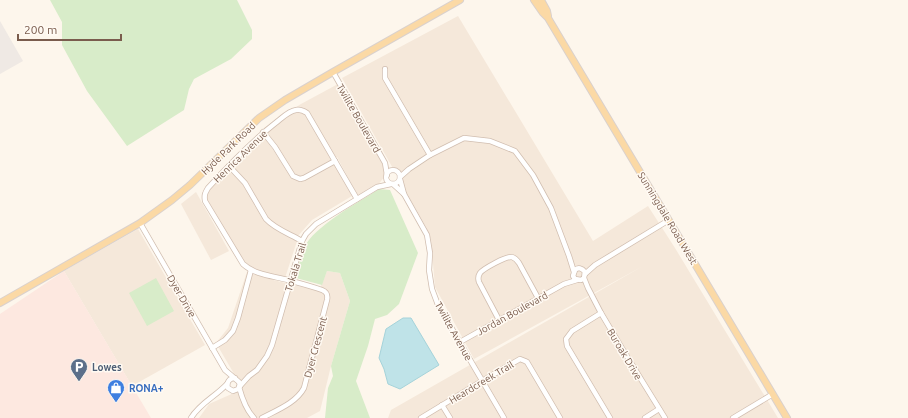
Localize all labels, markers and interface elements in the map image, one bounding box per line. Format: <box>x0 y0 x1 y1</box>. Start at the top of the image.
scale bar <box>18 16 121 42</box>
text: 200 m <box>24 23 57 36</box>
street label: Twilite Boulevard <box>334 82 383 155</box>
street label: Hyde Park Road <box>199 120 258 177</box>
street label: Henrica Avenue <box>211 128 269 185</box>
street label: Sunningdale Road West <box>636 170 700 267</box>
street label: Tokala Trail <box>283 241 308 293</box>
street label: Dyer Drive <box>165 273 198 319</box>
street label: Jordan Boulevard <box>475 289 550 337</box>
street label: Twilite Avenue <box>433 300 474 363</box>
street label: Dyer Crescent <box>302 315 329 379</box>
street label: Buroak Drive <box>605 327 644 382</box>
parking icon: Lowes <box>69 357 89 382</box>
street label: Heardcreek Trail <box>447 359 516 406</box>
place label: Lowes <box>92 362 122 373</box>
shop icon: RONA+ <box>106 378 126 403</box>
place label: RONA+ <box>129 383 164 394</box>

